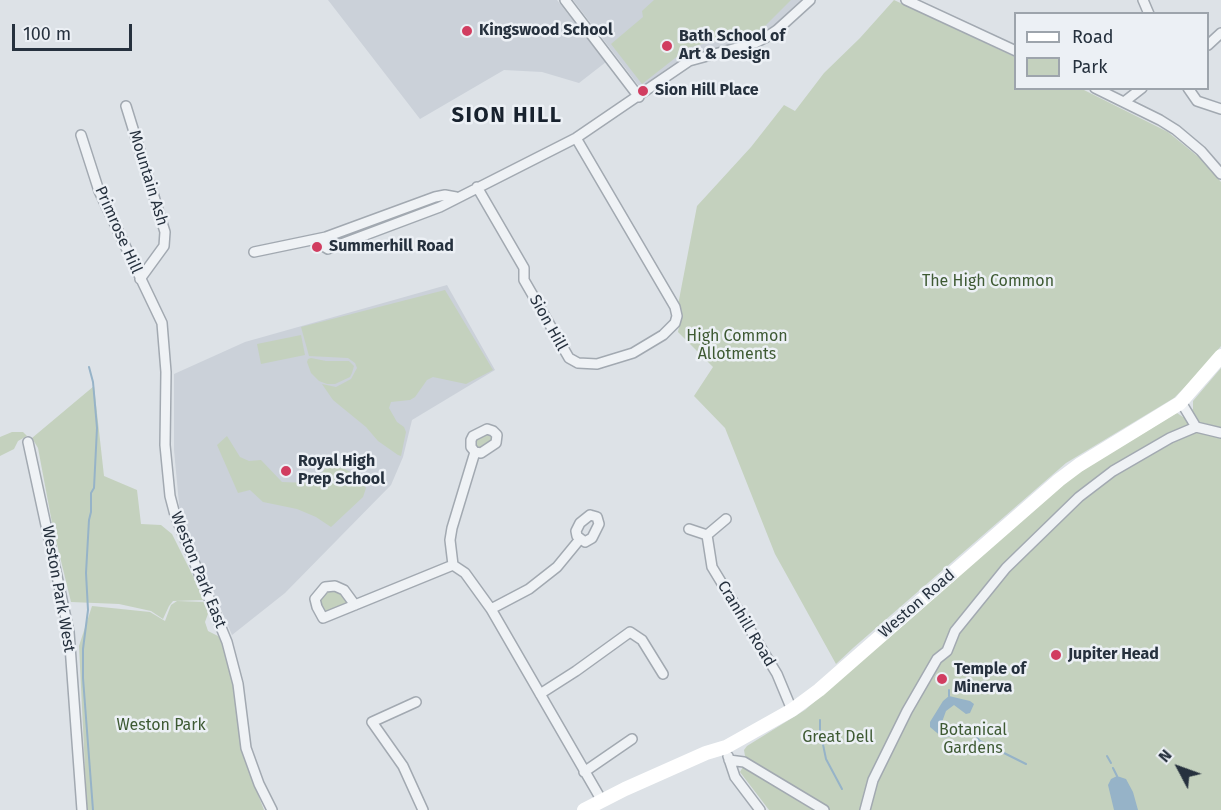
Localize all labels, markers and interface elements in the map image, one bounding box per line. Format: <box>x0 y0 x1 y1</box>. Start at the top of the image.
scale bar <box>15 12 135 50</box>
legend <box>1014 12 1209 90</box>
place label: Kingswood School <box>479 21 613 41</box>
text: 100 m <box>23 23 71 45</box>
marker: Kingswood School <box>460 24 474 38</box>
text: Road <box>1072 26 1114 48</box>
place label: Bath School of Art & Design <box>679 27 785 65</box>
marker: Bath School of Art & Design <box>660 39 674 53</box>
text: Park <box>1072 56 1107 78</box>
place label: Sion Hill Place <box>655 81 759 101</box>
marker: Sion Hill Place <box>636 84 650 98</box>
district label: SION HILL <box>451 103 563 129</box>
street label: Mountain Ash <box>124 128 172 228</box>
street label: Primrose Hill <box>90 183 146 277</box>
place label: Summerhill Road <box>329 237 454 257</box>
marker: Summerhill Road <box>310 240 324 254</box>
park label: The High Common <box>922 272 1054 292</box>
street label: Sion Hill <box>525 292 571 354</box>
park label: High Common Allotments <box>686 327 788 365</box>
place label: Royal High Prep School <box>298 452 385 490</box>
marker: Royal High Prep School <box>279 464 293 478</box>
street label: Weston Park East <box>166 509 230 631</box>
street label: Weston Park West <box>37 524 79 654</box>
street label: Weston Road <box>875 566 959 642</box>
street label: Cranhill Road <box>713 578 779 670</box>
place label: Jupiter Head <box>1068 645 1159 665</box>
marker: Jupiter Head <box>1049 648 1063 662</box>
place label: Temple of Minerva <box>954 660 1026 698</box>
marker: Temple of Minerva <box>935 672 949 686</box>
park label: Weston Park <box>116 716 206 736</box>
park label: Botanical Gardens <box>939 721 1007 759</box>
park label: Great Dell <box>802 728 874 748</box>
north arrow <box>1149 738 1209 798</box>
text: N <box>1154 746 1176 766</box>

